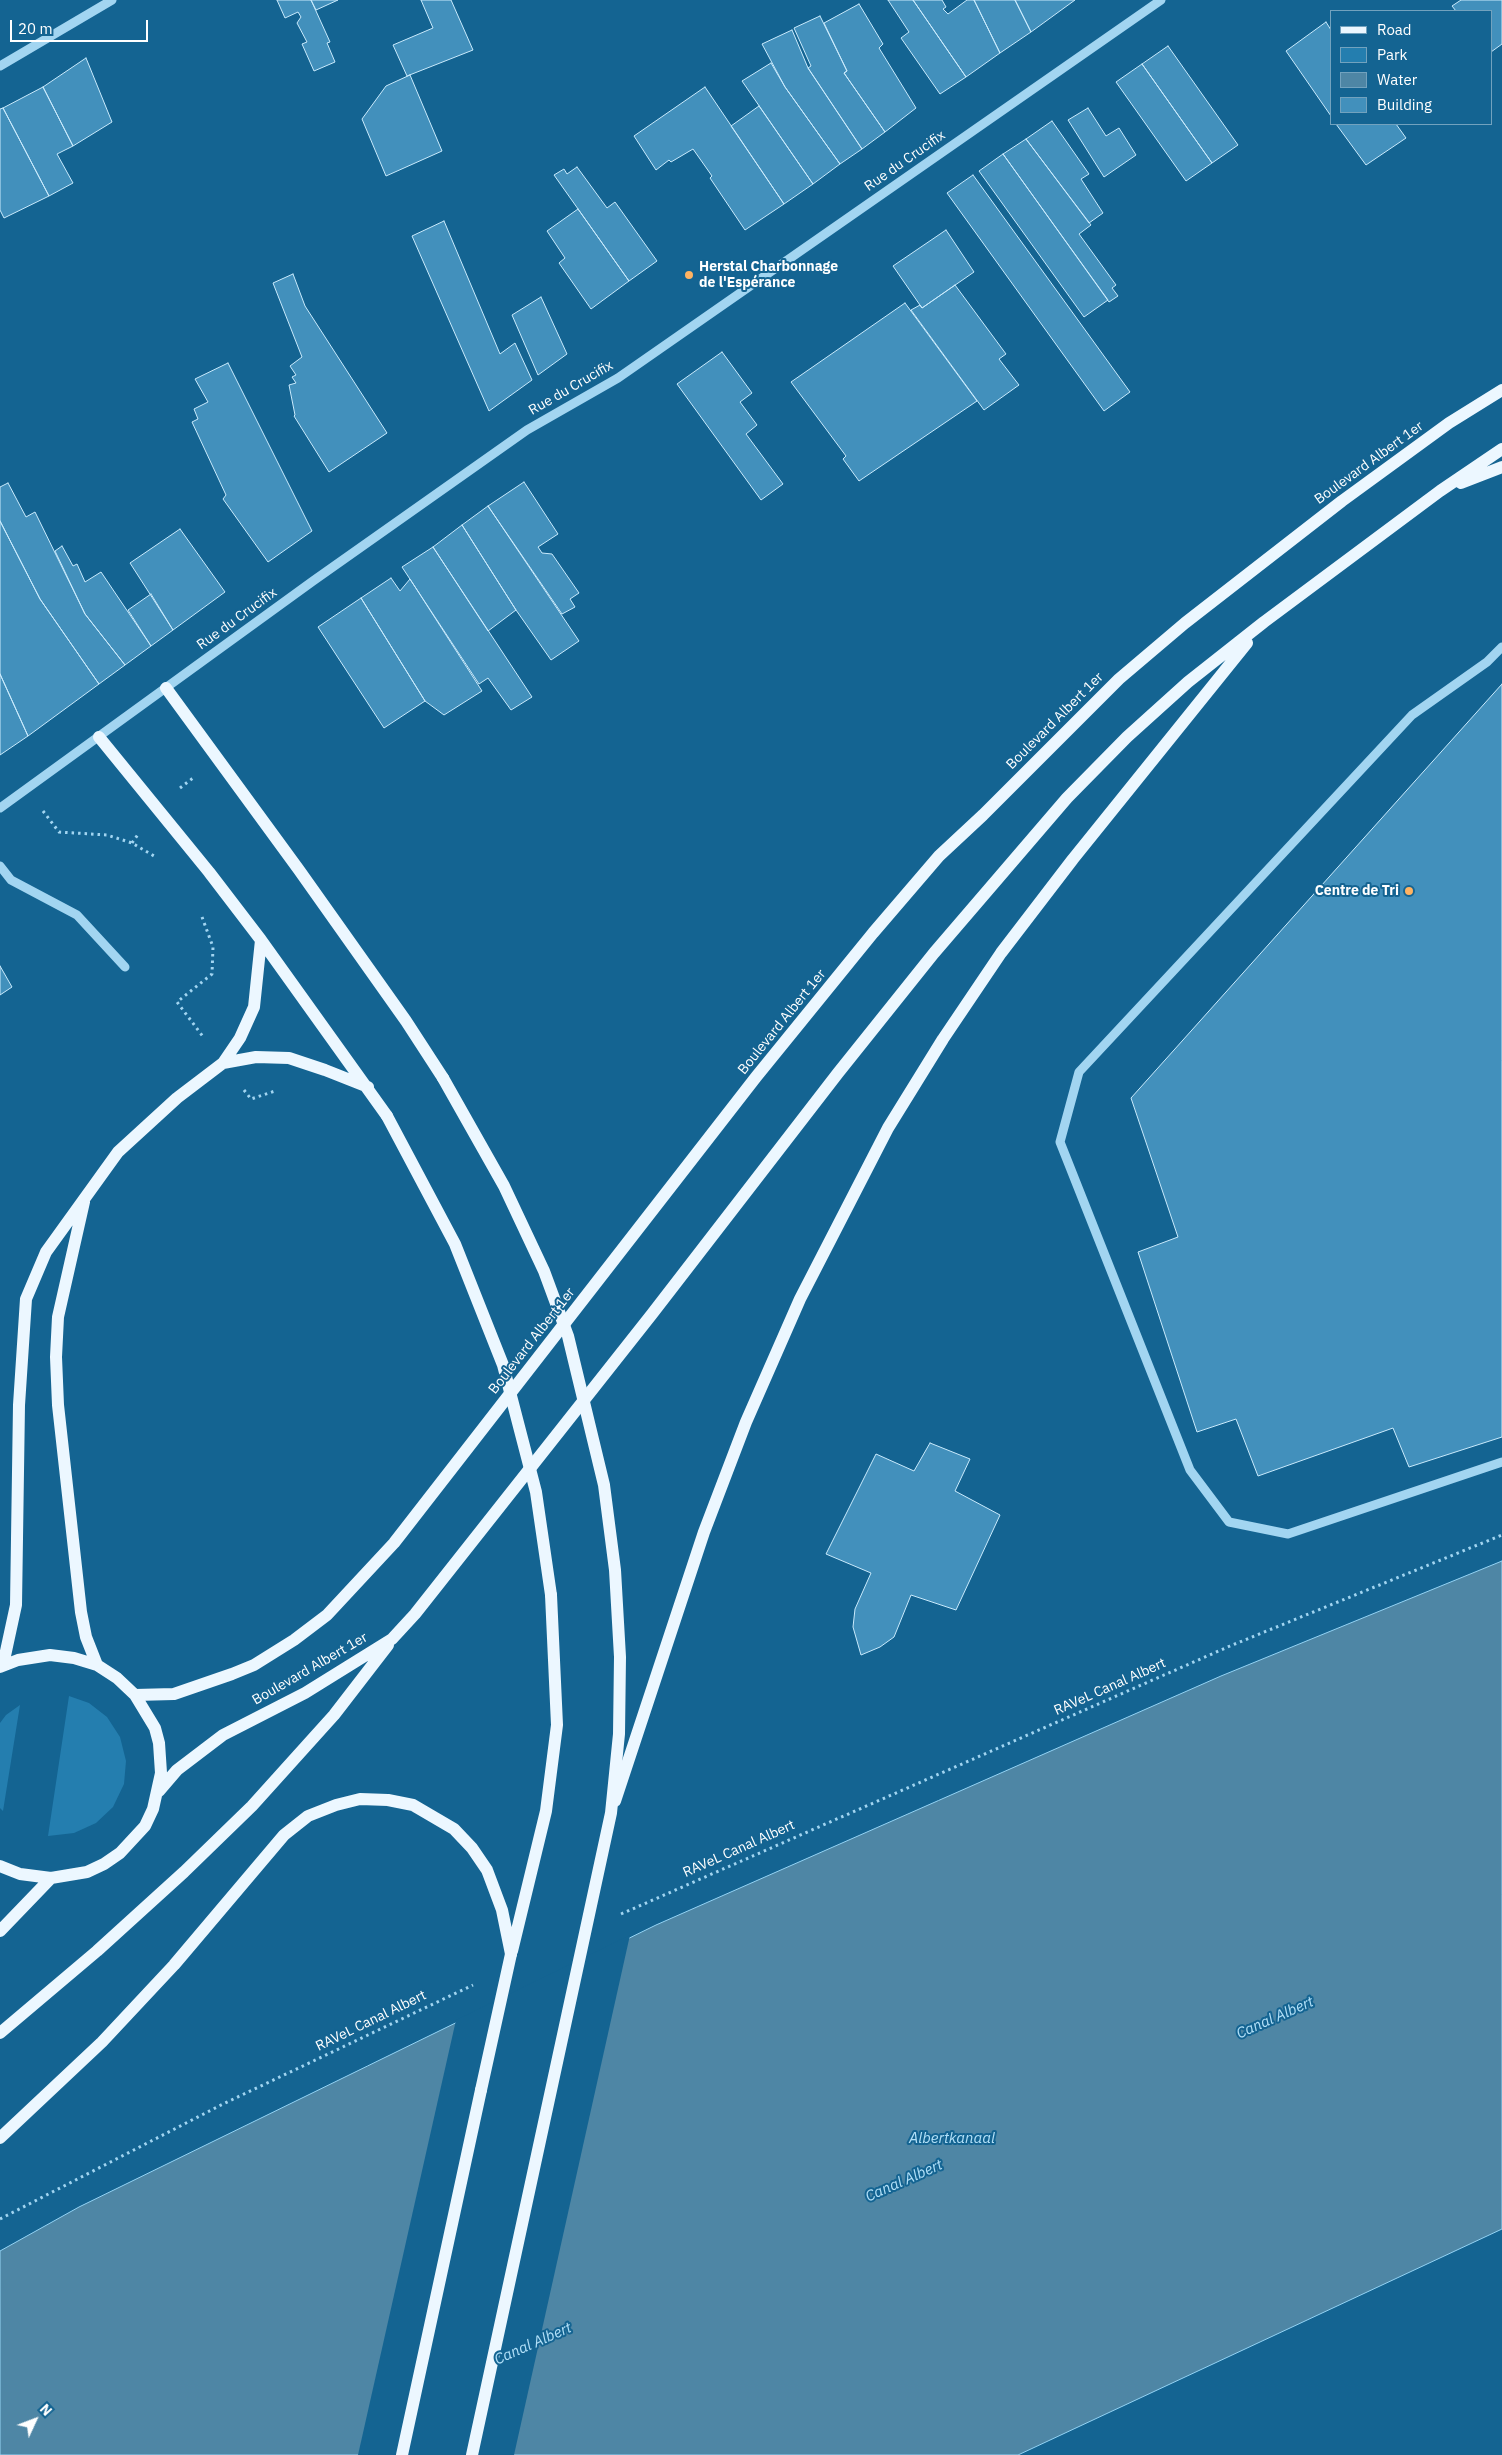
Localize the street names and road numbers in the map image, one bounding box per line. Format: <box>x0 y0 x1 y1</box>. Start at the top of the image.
street label: Rue du Crucifix <box>861 127 949 195</box>
street label: Rue du Crucifix <box>526 357 616 419</box>
street label: Boulevard Albert 1er <box>1311 418 1427 508</box>
street label: Rue du Crucifix <box>194 584 280 654</box>
street label: Boulevard Albert 1er <box>1003 669 1107 773</box>
street label: Boulevard Albert 1er <box>734 966 830 1078</box>
street label: Boulevard Albert 1er <box>485 1285 579 1397</box>
street label: Boulevard Albert 1er <box>249 1629 371 1709</box>
street label: RAVeL Canal Albert <box>1051 1655 1169 1719</box>
street label: RAVeL Canal Albert <box>680 1817 798 1881</box>
street label: RAVeL Canal Albert <box>313 1987 429 2055</box>

